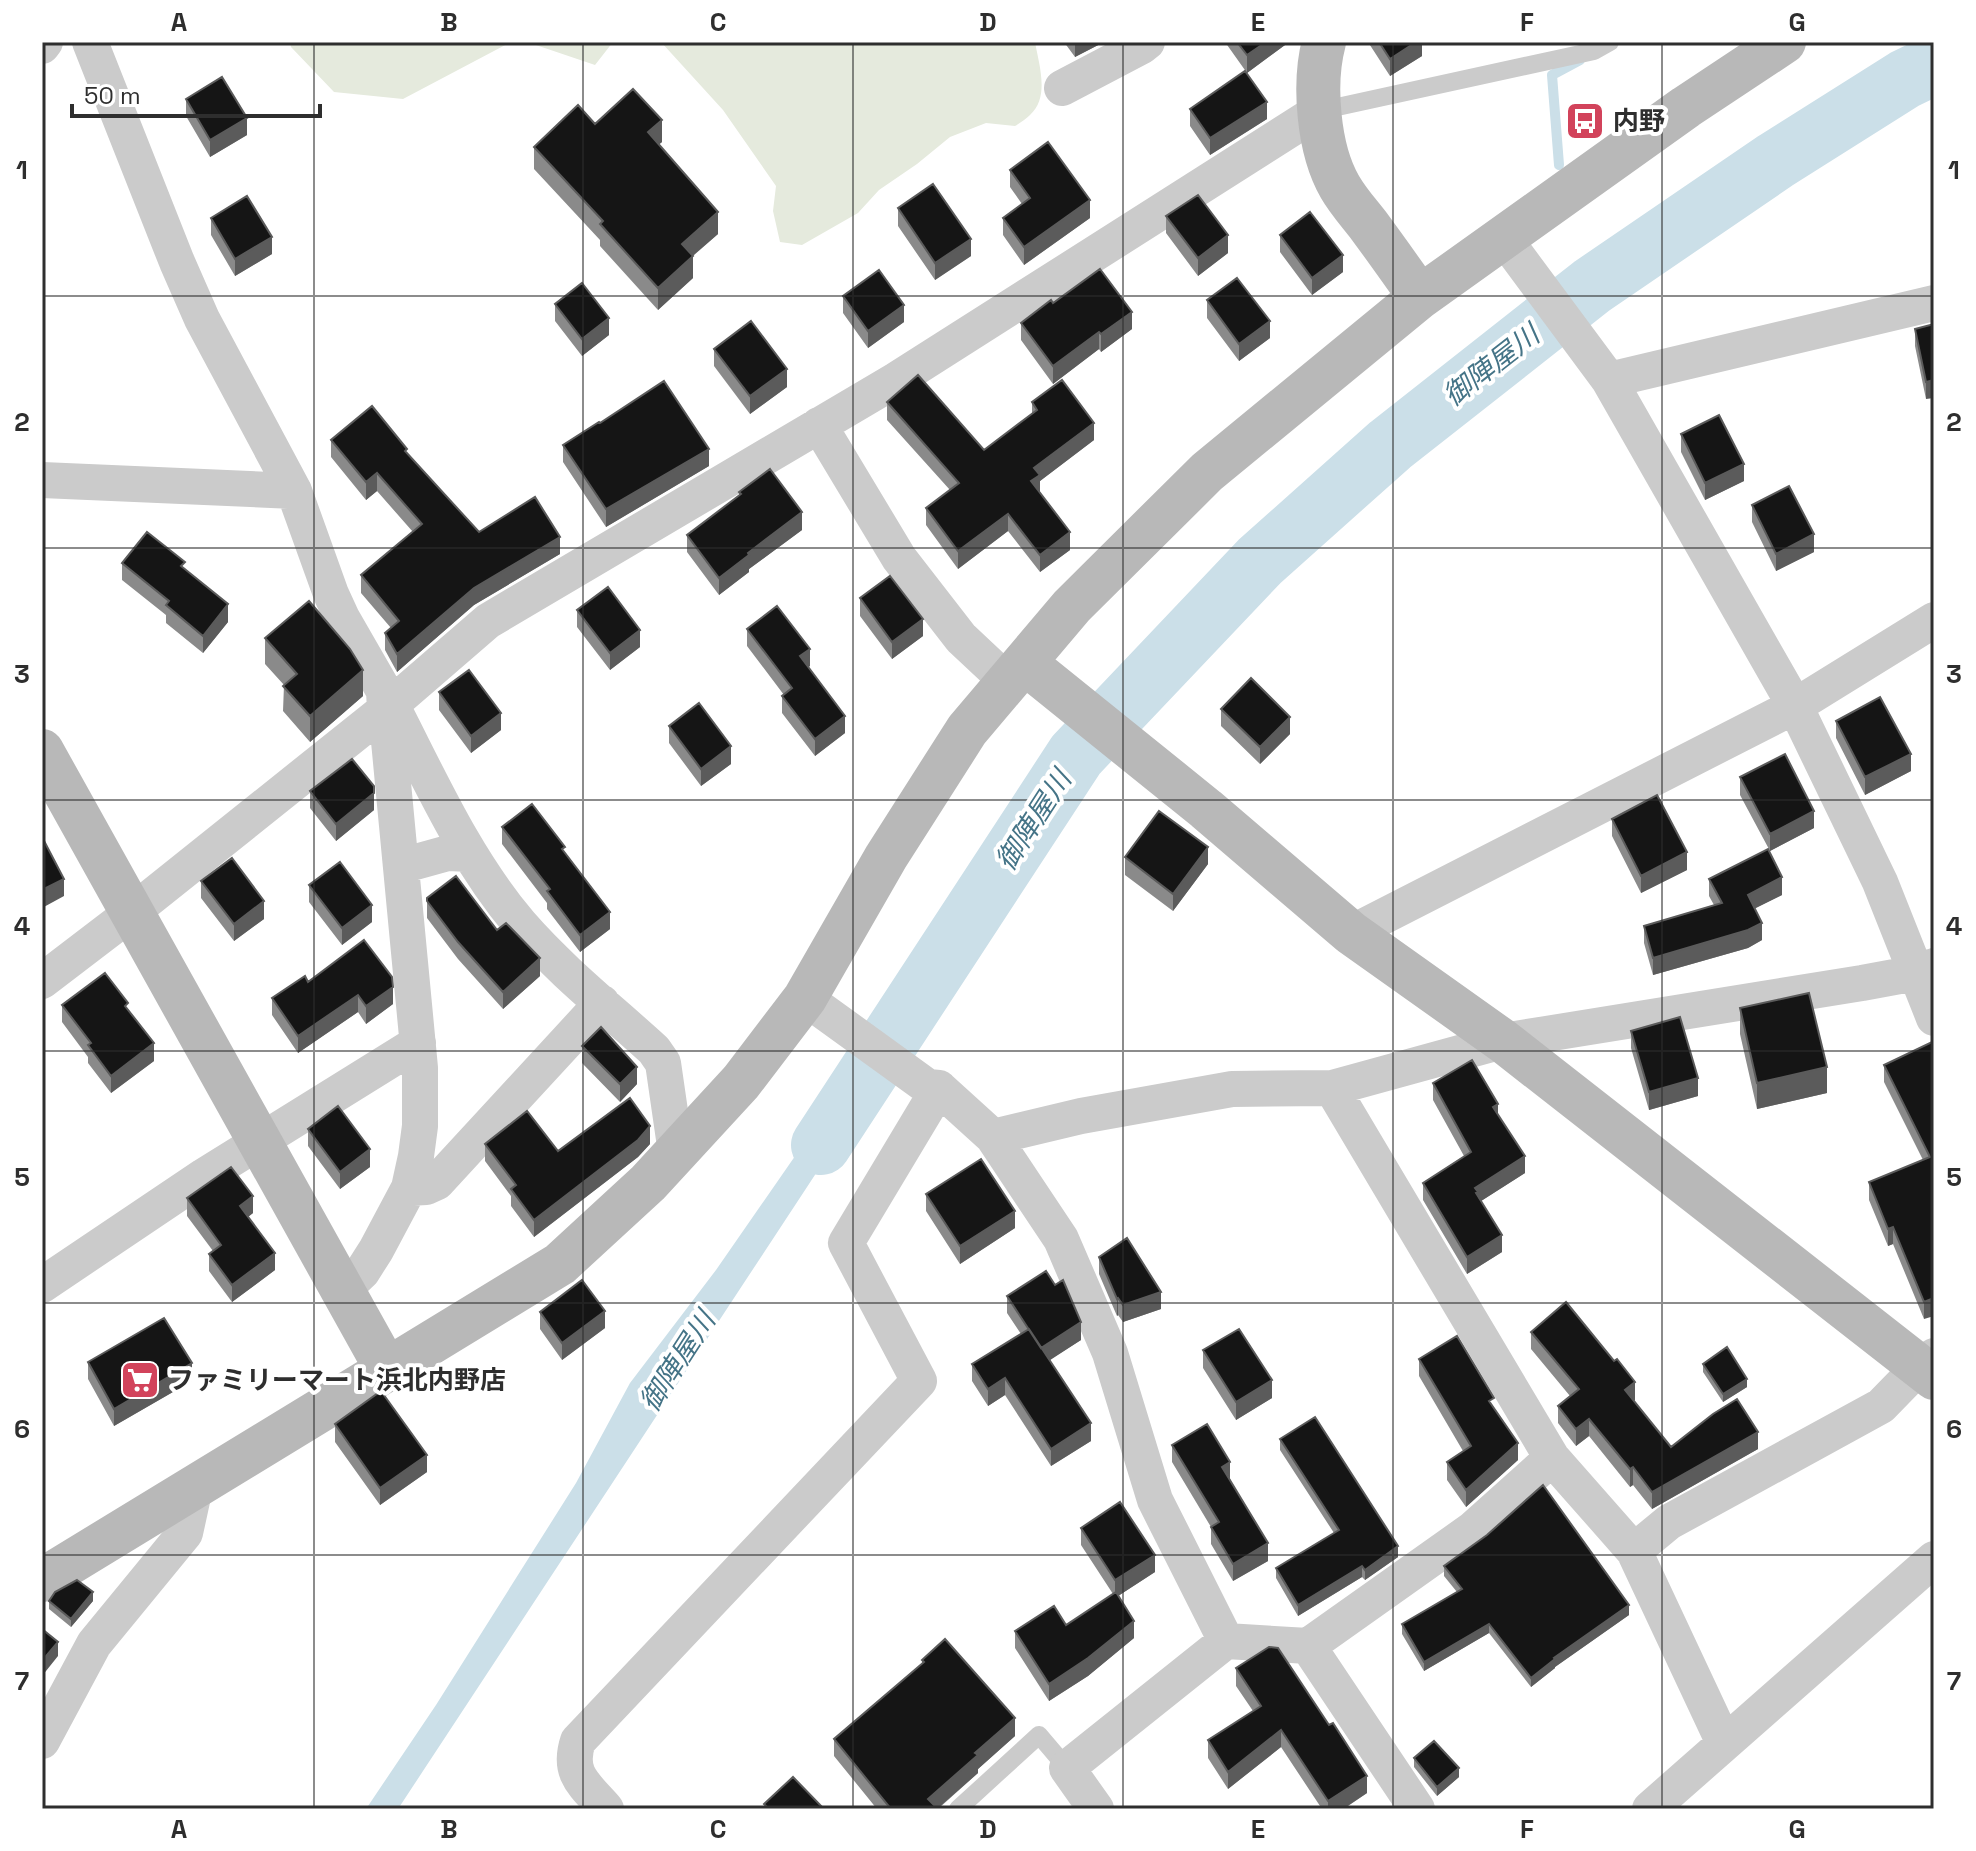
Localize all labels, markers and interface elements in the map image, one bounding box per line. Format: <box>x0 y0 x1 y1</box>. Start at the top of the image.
text: A <box>171 5 188 39</box>
text: B <box>440 5 458 39</box>
text: C <box>710 5 726 39</box>
text: D <box>979 5 997 39</box>
text: E <box>1251 5 1265 39</box>
text: F <box>1520 5 1534 39</box>
text: G <box>1788 5 1806 39</box>
scale bar <box>72 68 320 118</box>
text: 50 m <box>84 80 141 111</box>
bus stop icon: 内野 <box>1564 100 1606 142</box>
place label: 内野 <box>1613 104 1665 138</box>
text: 1 <box>16 153 28 187</box>
text: 1 <box>1948 153 1960 187</box>
water label: 御陣屋川 <box>1436 314 1549 414</box>
text: 2 <box>14 405 30 439</box>
text: 2 <box>1946 405 1962 439</box>
text: 3 <box>14 657 30 691</box>
text: 3 <box>1946 657 1962 691</box>
water label: 御陣屋川 <box>987 761 1080 877</box>
text: 4 <box>14 909 30 943</box>
text: 4 <box>1946 909 1962 943</box>
text: 5 <box>14 1160 30 1194</box>
text: 5 <box>1946 1160 1962 1194</box>
water label: 御陣屋川 <box>631 1302 724 1418</box>
supermarket icon: ファミリーマート浜北内野店 <box>119 1359 161 1401</box>
place label: ファミリーマート浜北内野店 <box>168 1363 506 1397</box>
text: 6 <box>14 1412 30 1446</box>
text: 6 <box>1946 1412 1962 1446</box>
text: 7 <box>15 1664 29 1698</box>
text: 7 <box>1947 1664 1961 1698</box>
text: A <box>171 1812 188 1846</box>
text: B <box>440 1812 458 1846</box>
text: C <box>710 1812 726 1846</box>
text: D <box>979 1812 997 1846</box>
text: E <box>1251 1812 1265 1846</box>
text: F <box>1520 1812 1534 1846</box>
text: G <box>1788 1812 1806 1846</box>

